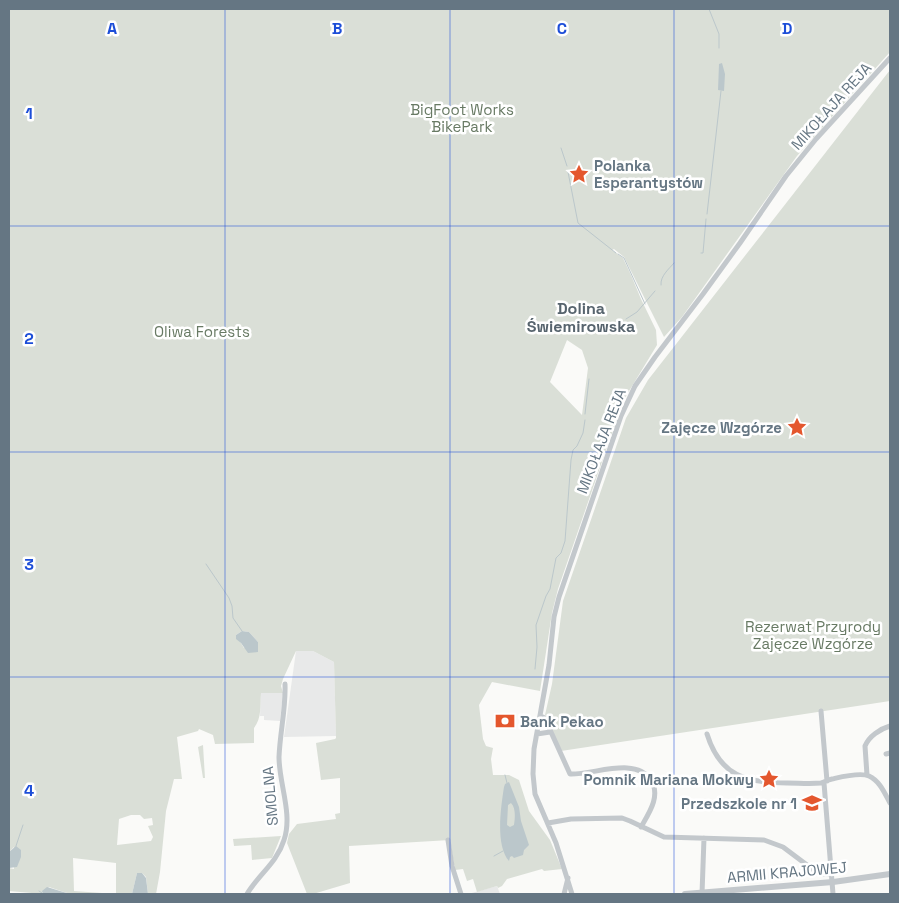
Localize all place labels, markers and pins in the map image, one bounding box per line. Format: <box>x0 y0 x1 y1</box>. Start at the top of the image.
place label: Polanka Esperantystów <box>594 156 703 192</box>
place icon: Polanka Esperantystów <box>568 163 590 185</box>
place icon: Zajęcze Wzgórze <box>786 416 808 438</box>
place label: Zajęcze Wzgórze <box>661 418 782 437</box>
bank icon: Bank Pekao <box>494 710 516 732</box>
place label: Bank Pekao <box>520 712 604 731</box>
place icon: Pomnik Mariana Mokwy <box>758 768 780 790</box>
place label: Pomnik Mariana Mokwy <box>584 770 754 789</box>
school or university icon: Przedszkole nr 1 <box>801 792 823 814</box>
place label: Przedszkole nr 1 <box>681 794 797 813</box>

